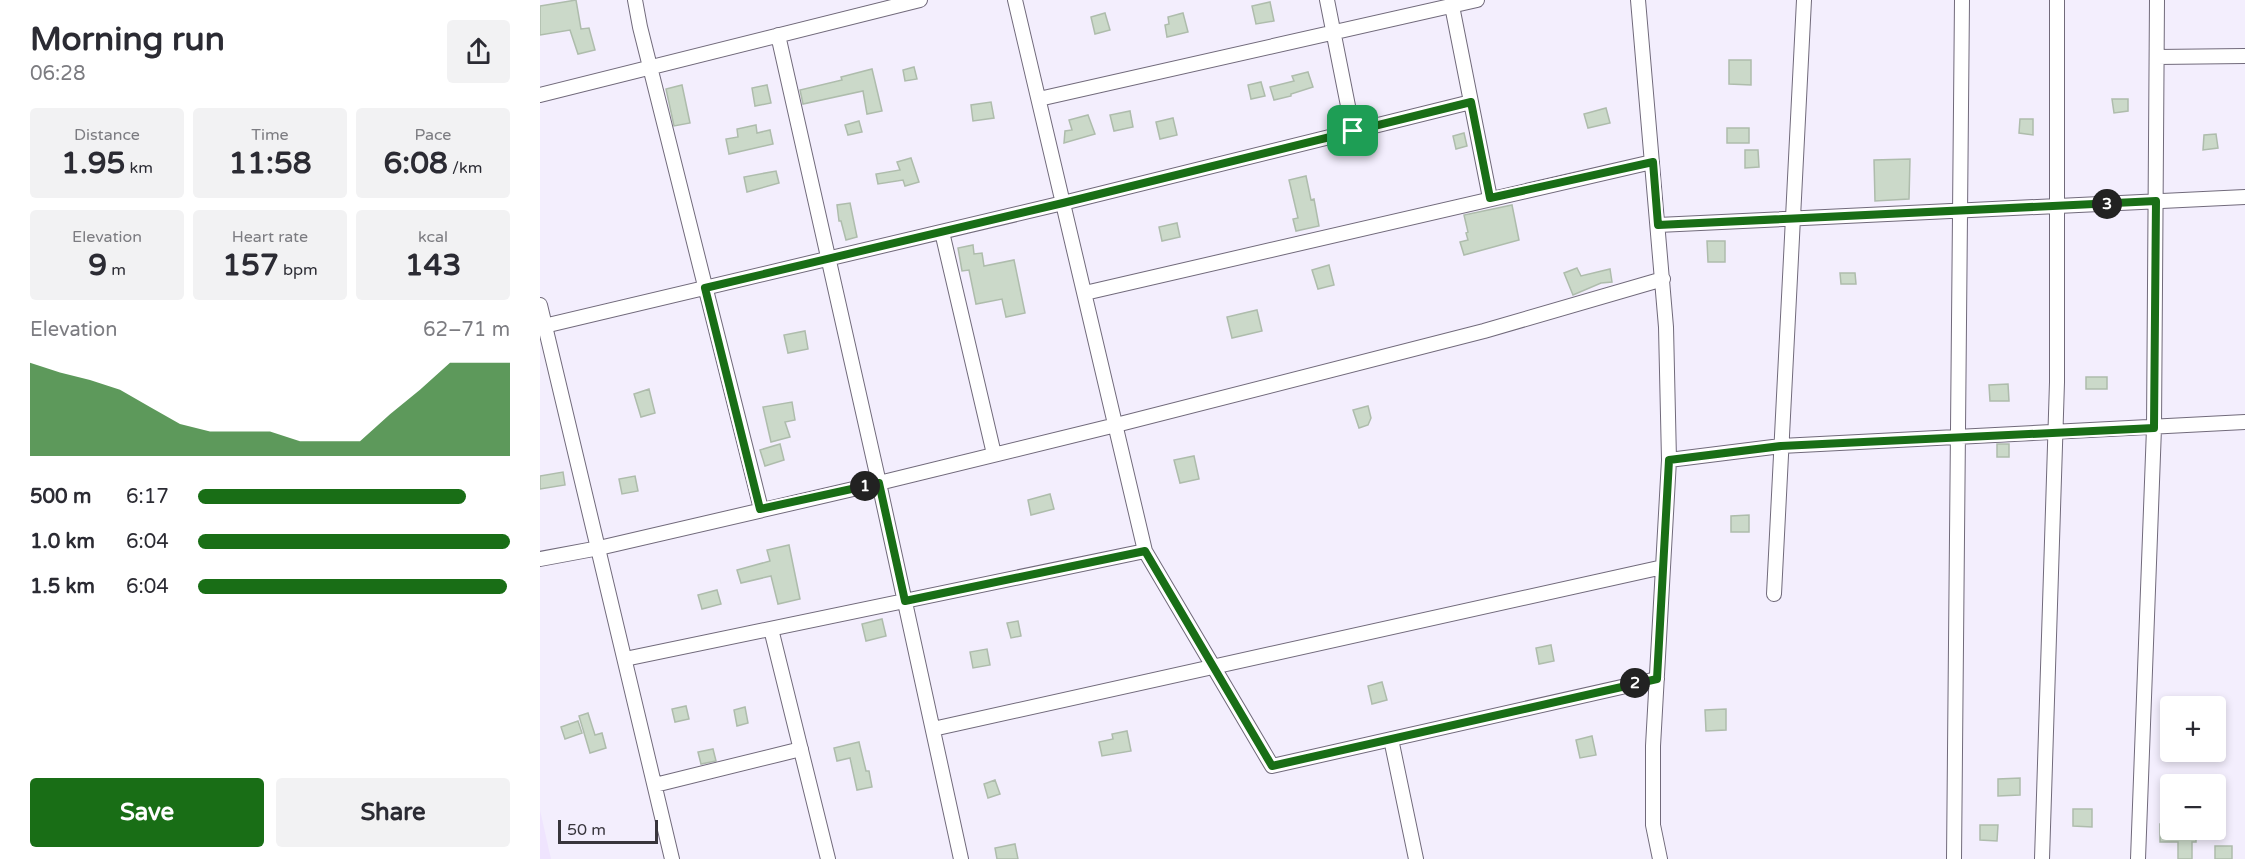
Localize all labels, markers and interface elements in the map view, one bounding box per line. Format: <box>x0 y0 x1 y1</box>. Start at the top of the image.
text: Morning run <box>30 20 225 59</box>
button: share <box>447 20 510 83</box>
text: 06:28 <box>30 62 85 86</box>
pin <box>1327 105 1378 156</box>
icon: arrive <box>1336 114 1369 147</box>
text: Distance <box>74 125 140 145</box>
text: Time <box>251 125 289 145</box>
text: Pace <box>415 125 451 145</box>
text: 1.95 <box>61 145 125 182</box>
text: 11:58 <box>228 145 312 182</box>
text: 6:08 <box>384 145 448 182</box>
text: km <box>125 158 153 178</box>
text: /km <box>448 158 482 178</box>
pin: 3 <box>2092 189 2122 219</box>
text: 3 <box>2102 194 2112 214</box>
text: Elevation <box>72 227 142 247</box>
text: Heart rate <box>232 227 308 247</box>
text: kcal <box>418 227 448 247</box>
text: 9 <box>88 247 107 284</box>
text: 157 <box>222 247 279 284</box>
text: 143 <box>405 247 461 284</box>
text: m <box>107 260 126 280</box>
text: bpm <box>279 260 318 280</box>
text: Elevation <box>30 318 117 342</box>
text: 62–71 m <box>423 318 510 342</box>
pin: 1 <box>850 471 880 501</box>
text: 1 <box>860 476 870 496</box>
text: 500 m <box>30 485 91 509</box>
text: 6:17 <box>126 485 169 509</box>
text: 1.0 km <box>30 530 95 554</box>
text: 6:04 <box>126 530 169 554</box>
text: 1.5 km <box>30 575 95 599</box>
text: 6:04 <box>126 575 169 599</box>
pin: 2 <box>1620 668 1650 698</box>
text: 2 <box>1630 673 1640 693</box>
map controls <box>2160 696 2226 840</box>
button: + <box>2160 696 2226 762</box>
button: − <box>2160 774 2226 840</box>
button: Save <box>30 778 264 847</box>
button: Share <box>276 778 510 847</box>
scale bar <box>558 817 658 844</box>
text: 50 m <box>567 820 606 840</box>

